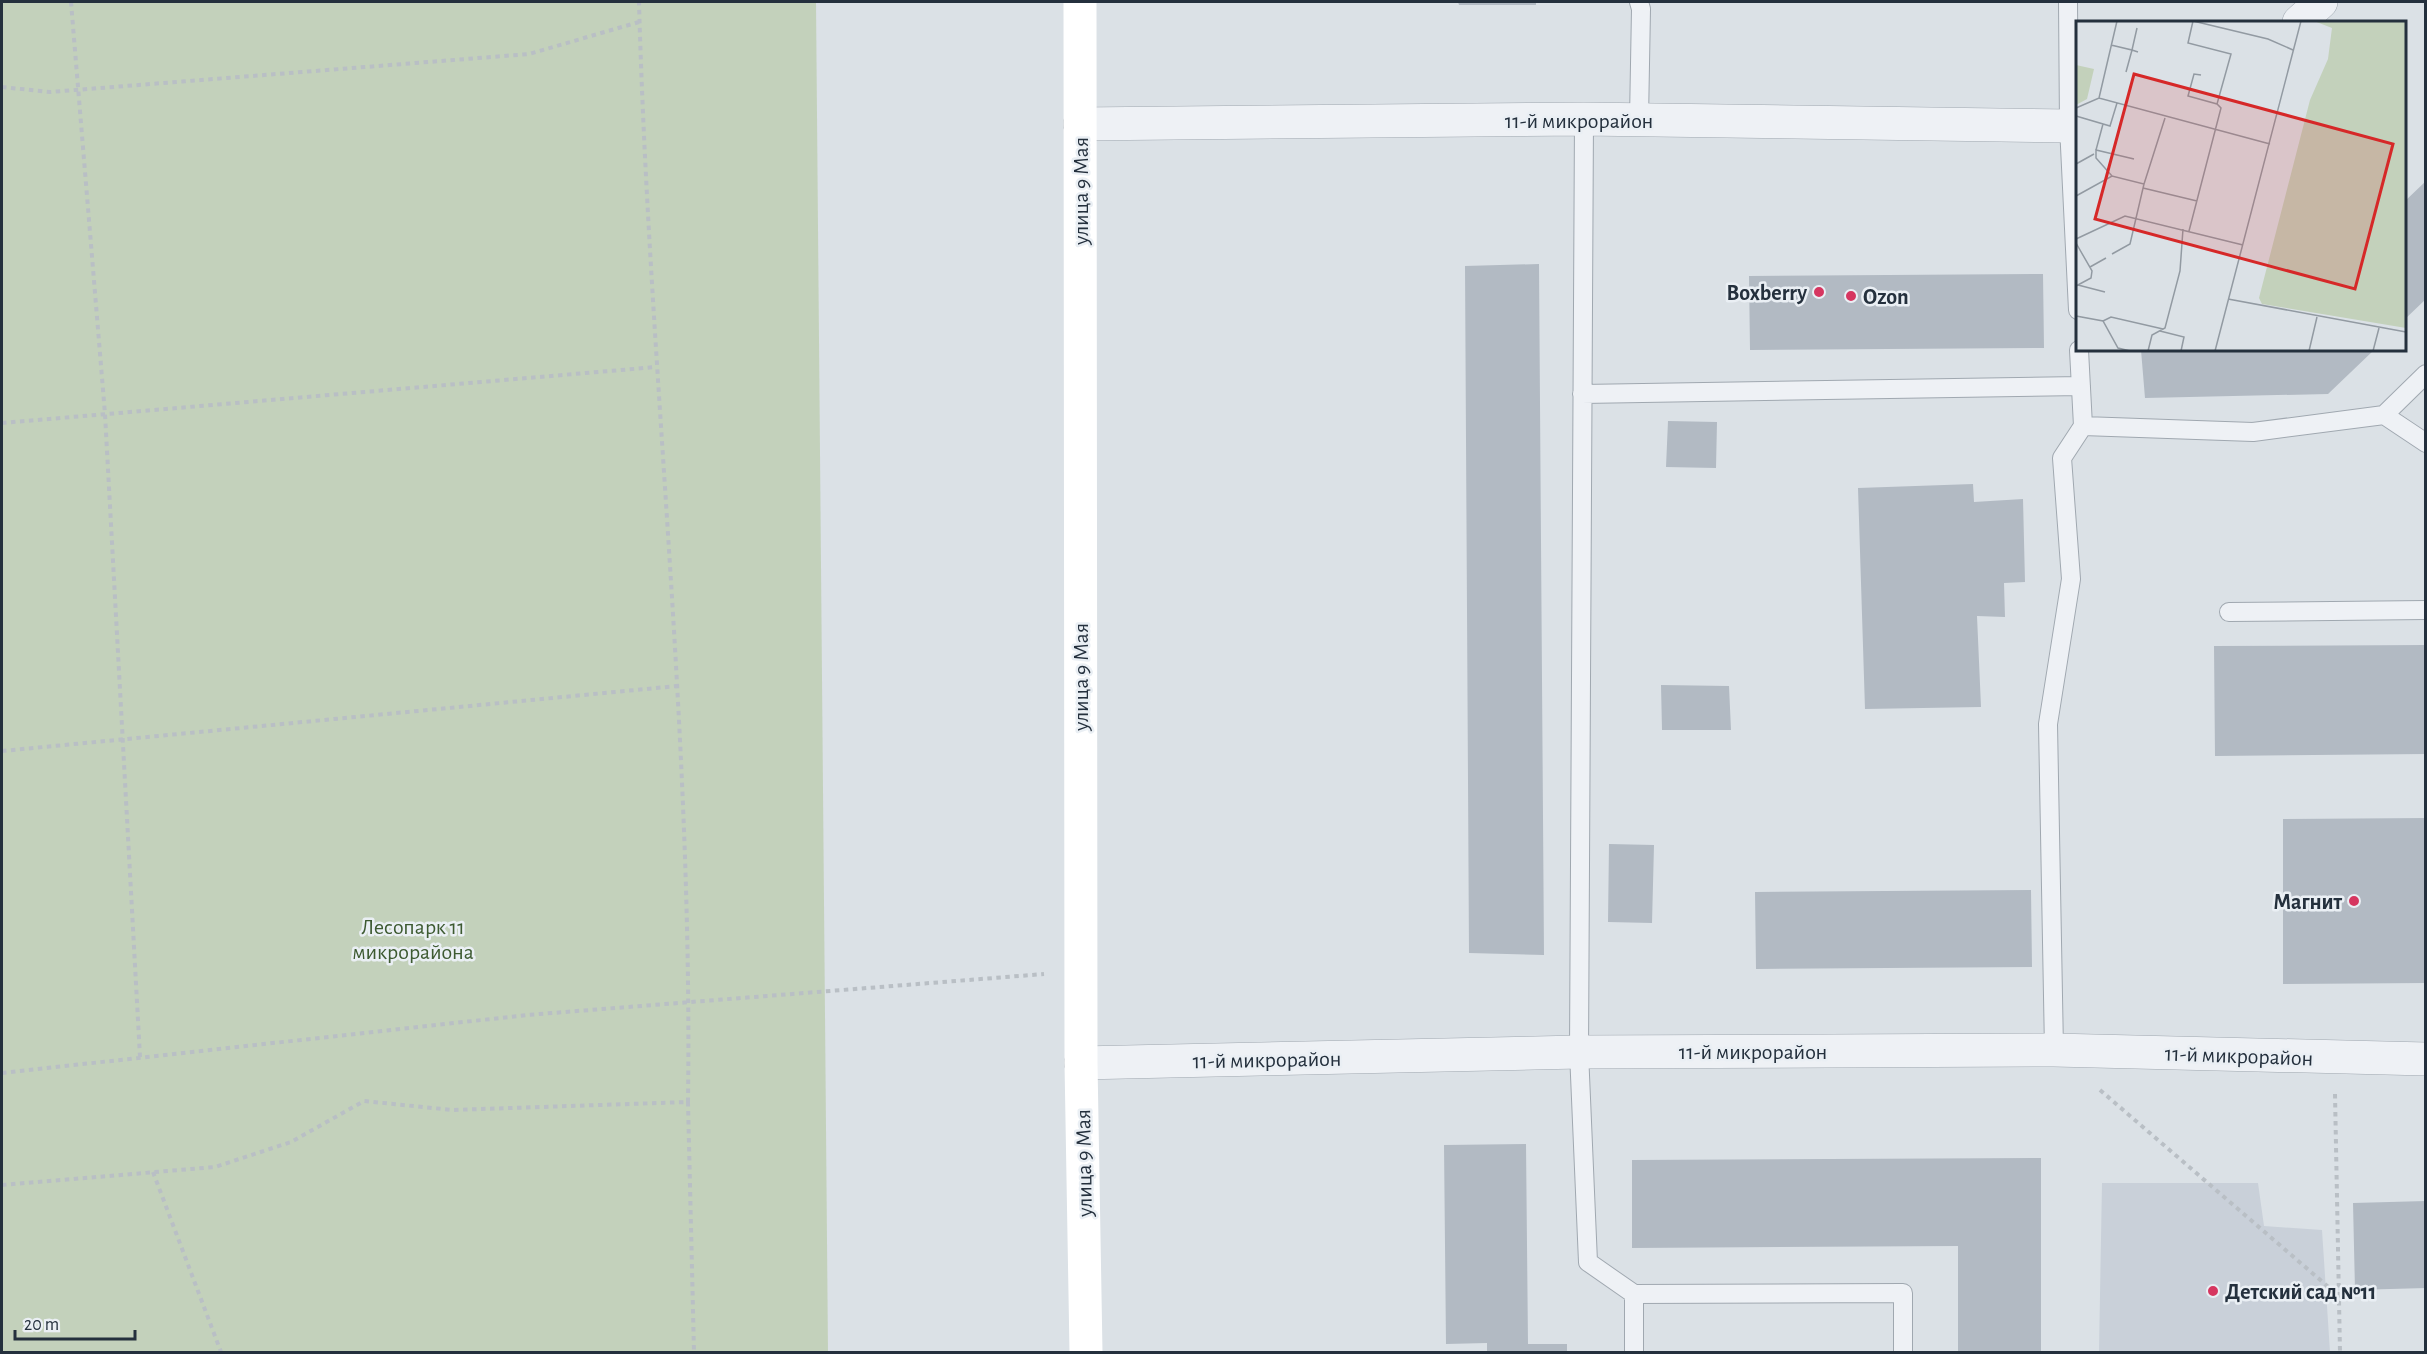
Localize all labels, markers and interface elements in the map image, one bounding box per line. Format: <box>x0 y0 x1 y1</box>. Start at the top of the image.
inset map <box>2076 21 2406 351</box>
street label: 11-й микрорайон <box>1505 110 1653 132</box>
street label: улица 9 Мая <box>1070 137 1092 246</box>
place label: Boxberry <box>1727 282 1807 305</box>
marker: Boxberry <box>1812 285 1826 299</box>
place label: Ozon <box>1863 286 1909 308</box>
marker: Ozon <box>1844 289 1858 303</box>
street label: улица 9 Мая <box>1070 623 1092 732</box>
place label: Магнит <box>2273 891 2342 913</box>
marker: Магнит <box>2347 894 2361 908</box>
park label: Лесопарк 11 микрорайона <box>352 916 474 963</box>
street label: 11-й микрорайон <box>1679 1041 1827 1063</box>
street label: 11-й микрорайон <box>2164 1042 2314 1070</box>
street label: 11-й микрорайон <box>1192 1048 1342 1072</box>
street label: улица 9 Мая <box>1072 1109 1096 1218</box>
place label: Детский сад №11 <box>2225 1281 2376 1303</box>
marker: Детский сад №11 <box>2206 1284 2220 1298</box>
scale bar <box>15 1303 135 1341</box>
text: 20 m <box>24 1316 59 1334</box>

